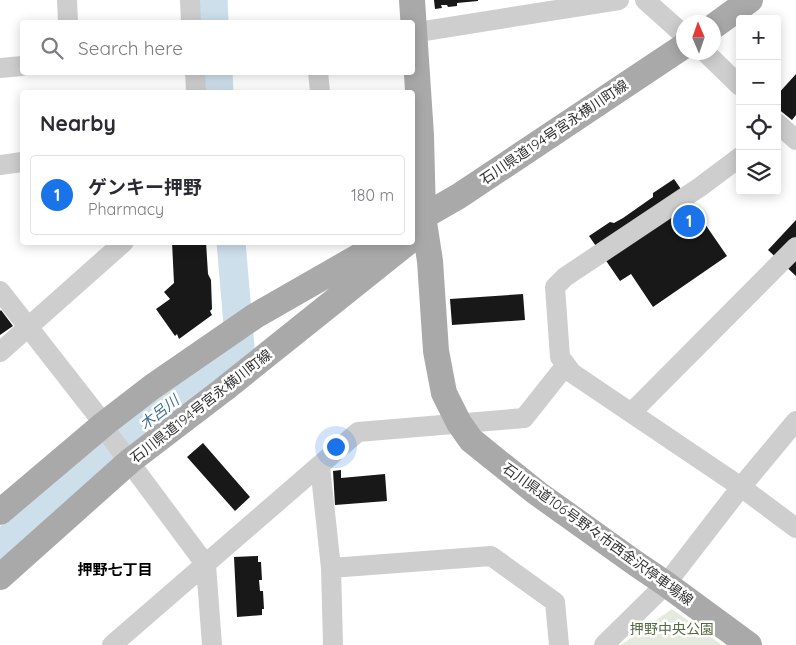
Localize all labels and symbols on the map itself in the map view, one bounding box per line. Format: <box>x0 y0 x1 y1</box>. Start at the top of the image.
north arrow <box>676 15 721 60</box>
street label: 石川県道194号宮永横川町線 <box>477 76 631 188</box>
pin: 1 <box>673 202 705 240</box>
street label: 石川県道194号宮永横川町線 <box>127 345 275 467</box>
water label: 木呂川 <box>135 389 184 433</box>
your location <box>323 434 349 460</box>
street label: 石川県道106号野々市西金沢停車場線 <box>499 459 697 609</box>
district label: 押野七丁目 <box>77 560 153 579</box>
park label: 押野中央公園 <box>630 620 714 638</box>

